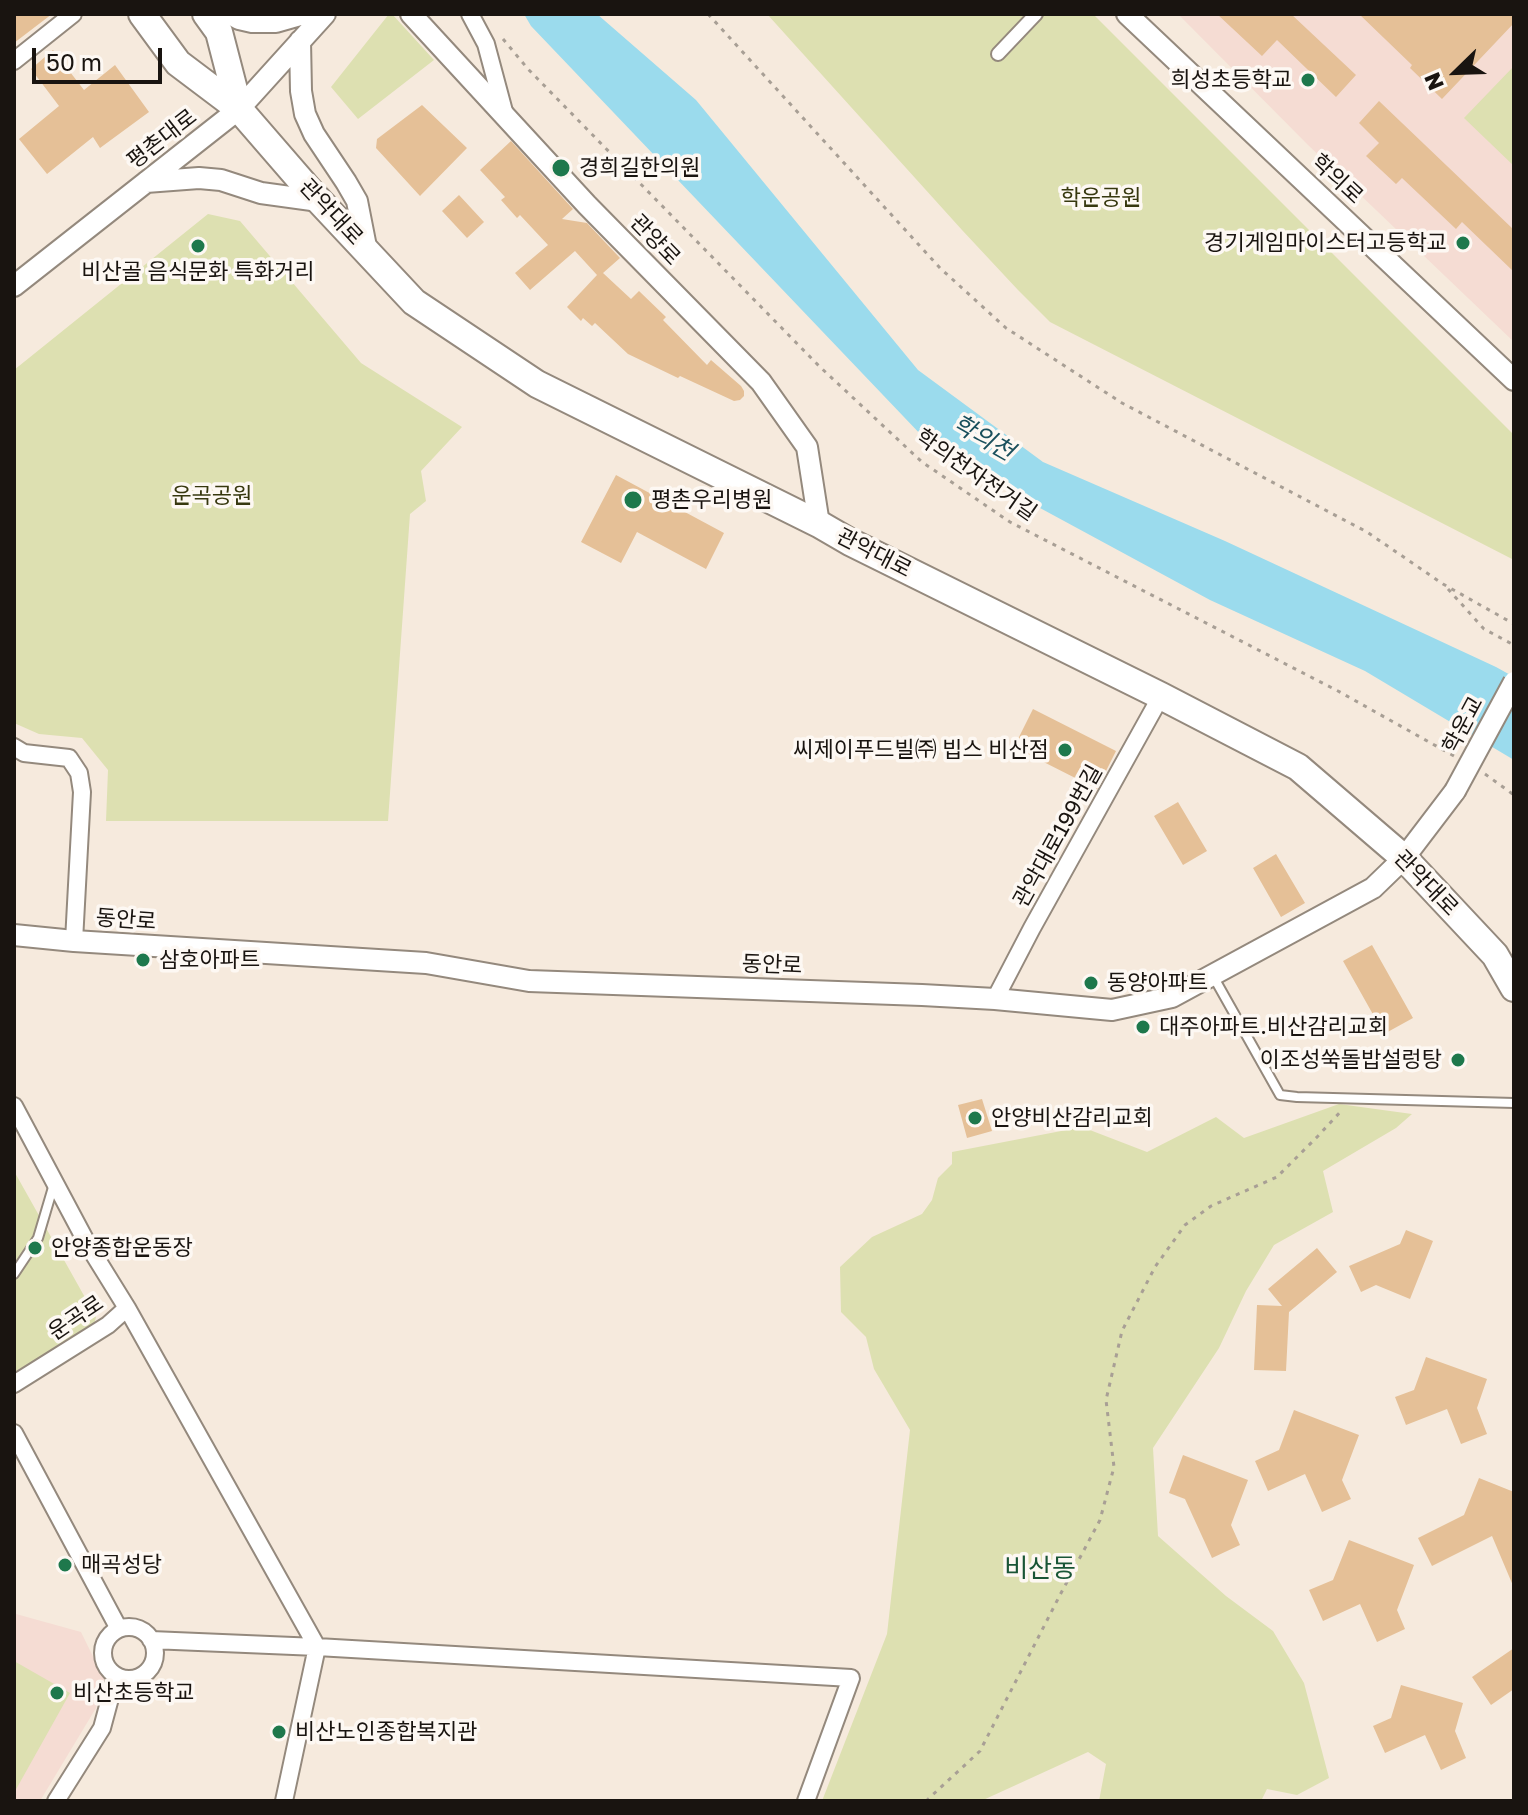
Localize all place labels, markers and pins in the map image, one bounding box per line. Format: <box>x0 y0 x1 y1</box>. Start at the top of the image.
place label: 희성초등학교 <box>1171 67 1292 93</box>
marker: 희성초등학교 <box>1299 71 1317 89</box>
place label: 경희길한의원 <box>579 155 700 181</box>
marker: 경희길한의원 <box>550 157 572 179</box>
place label: 경기게임마이스터고등학교 <box>1204 230 1447 256</box>
marker: 경기게임마이스터고등학교 <box>1454 234 1472 252</box>
marker: 비산골 음식문화 특화거리 <box>189 237 207 255</box>
place label: 비산골 음식문화 특화거리 <box>81 259 315 285</box>
place label: 평촌우리병원 <box>651 487 772 513</box>
marker: 평촌우리병원 <box>622 489 644 511</box>
place label: 씨제이푸드빌㈜ 빕스 비산점 <box>793 737 1049 763</box>
marker: 씨제이푸드빌㈜ 빕스 비산점 <box>1056 741 1074 759</box>
place label: 삼호아파트 <box>159 947 260 973</box>
marker: 삼호아파트 <box>134 951 152 969</box>
place label: 동양아파트 <box>1107 970 1208 996</box>
marker: 동양아파트 <box>1082 974 1100 992</box>
place label: 대주아파트.비산감리교회 <box>1159 1014 1388 1040</box>
marker: 대주아파트.비산감리교회 <box>1134 1018 1152 1036</box>
place label: 이조성쑥돌밥설렁탕 <box>1260 1047 1442 1073</box>
marker: 이조성쑥돌밥설렁탕 <box>1449 1051 1467 1069</box>
place label: 안양비산감리교회 <box>991 1105 1153 1131</box>
marker: 안양비산감리교회 <box>966 1109 984 1127</box>
place label: 안양종합운동장 <box>51 1235 193 1261</box>
marker: 안양종합운동장 <box>26 1239 44 1257</box>
place label: 매곡성당 <box>81 1552 162 1578</box>
marker: 매곡성당 <box>56 1556 74 1574</box>
place label: 비산초등학교 <box>73 1680 194 1706</box>
marker: 비산초등학교 <box>48 1684 66 1702</box>
place label: 비산노인종합복지관 <box>295 1719 477 1745</box>
marker: 비산노인종합복지관 <box>270 1723 288 1741</box>

